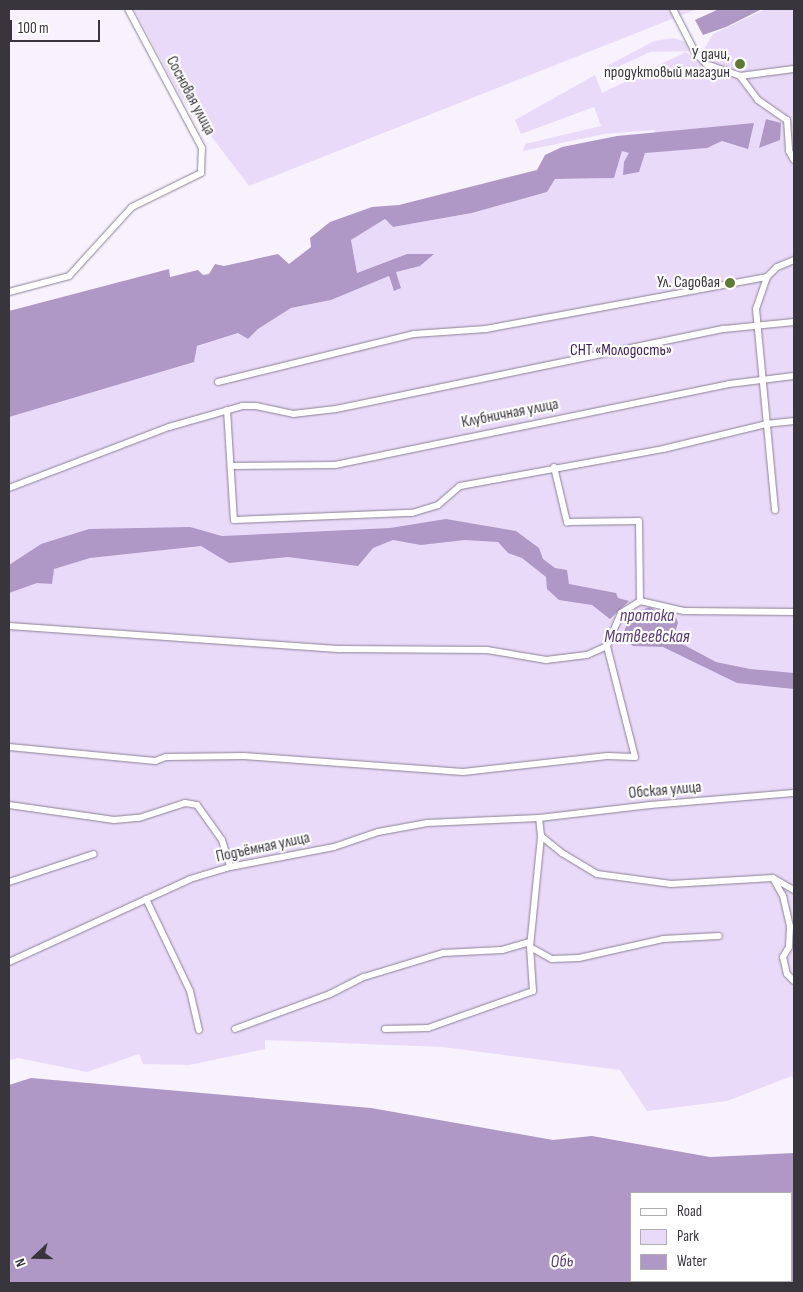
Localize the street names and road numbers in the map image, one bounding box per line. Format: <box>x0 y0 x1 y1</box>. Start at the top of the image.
street label: Сосновая улица <box>161 53 219 139</box>
street label: Клубничная улица <box>460 395 560 433</box>
street label: Обская улица <box>628 778 702 804</box>
street label: Подъёмная улица <box>214 829 312 867</box>

